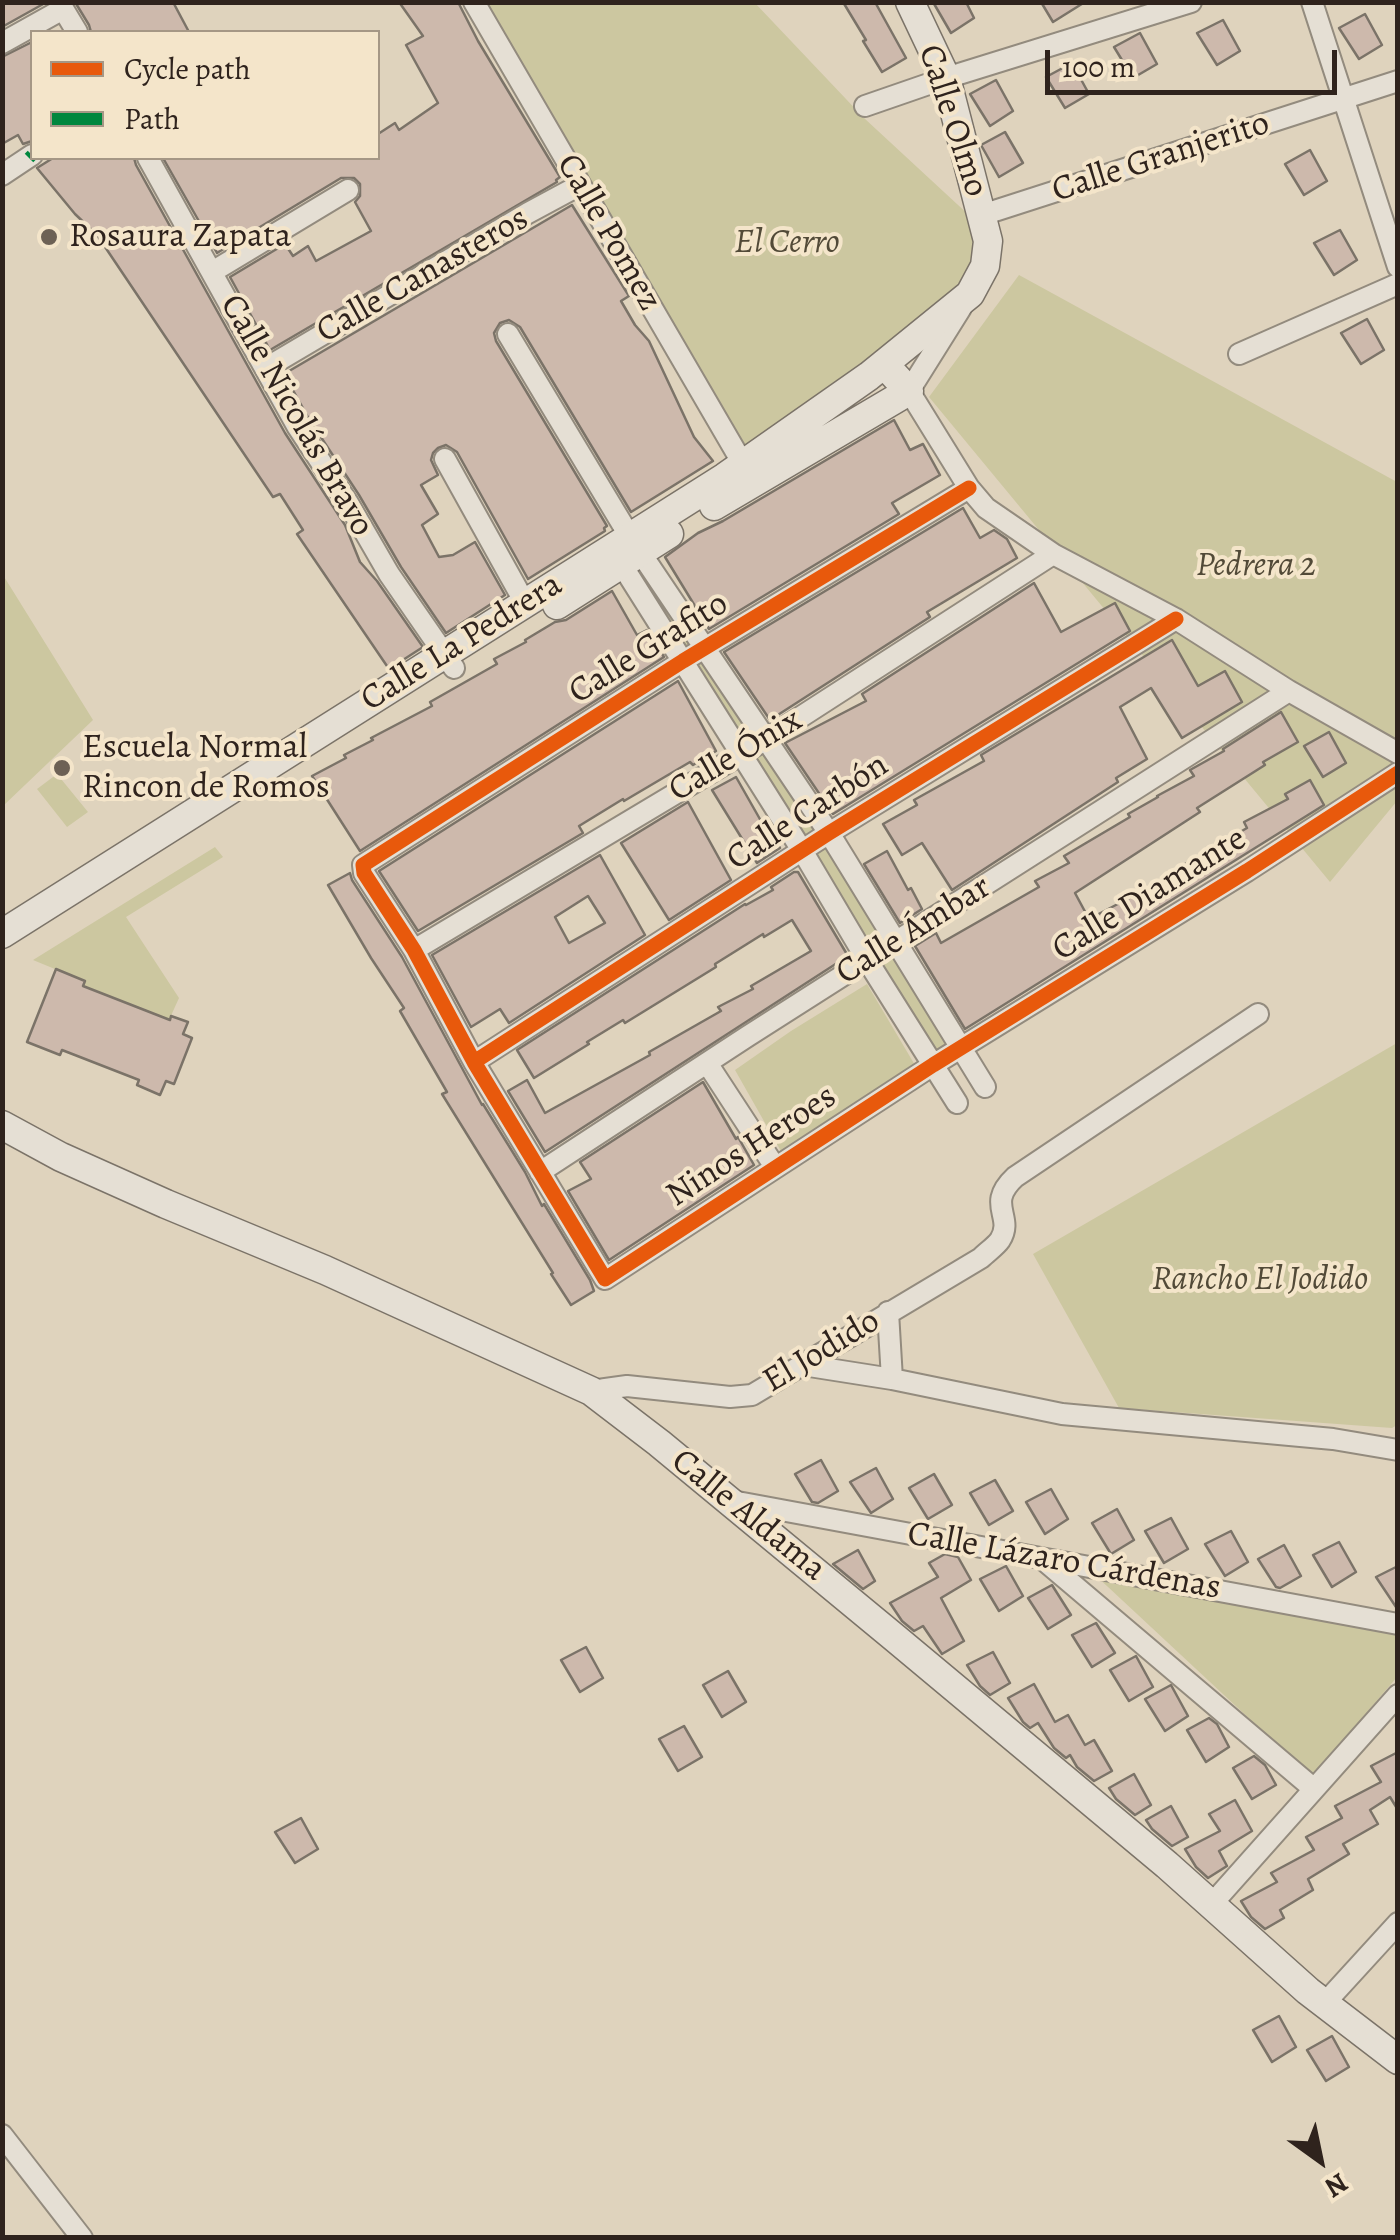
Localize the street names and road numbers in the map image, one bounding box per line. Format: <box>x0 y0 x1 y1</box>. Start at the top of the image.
street label: Calle Olmo <box>908 40 996 202</box>
street label: Calle Granjerito <box>1047 103 1275 213</box>
street label: Calle Pomez <box>546 147 670 319</box>
street label: Calle Canasteros <box>310 198 536 354</box>
street label: Calle Nicolás Bravo <box>210 288 382 544</box>
street label: Calle La Pedrera <box>354 564 570 722</box>
street label: Calle Grafito <box>562 584 736 714</box>
street label: Calle Ónix <box>662 700 810 812</box>
street label: Calle Carbón <box>719 745 897 881</box>
street label: Calle Diamante <box>1045 819 1255 971</box>
street label: Calle Ámbar <box>829 867 999 995</box>
street label: Ninos Heroes <box>659 1077 845 1217</box>
street label: El Jodido <box>756 1301 888 1403</box>
street label: Calle Aldama <box>662 1441 834 1591</box>
street label: Calle Lázaro Cárdenas <box>904 1514 1224 1610</box>

